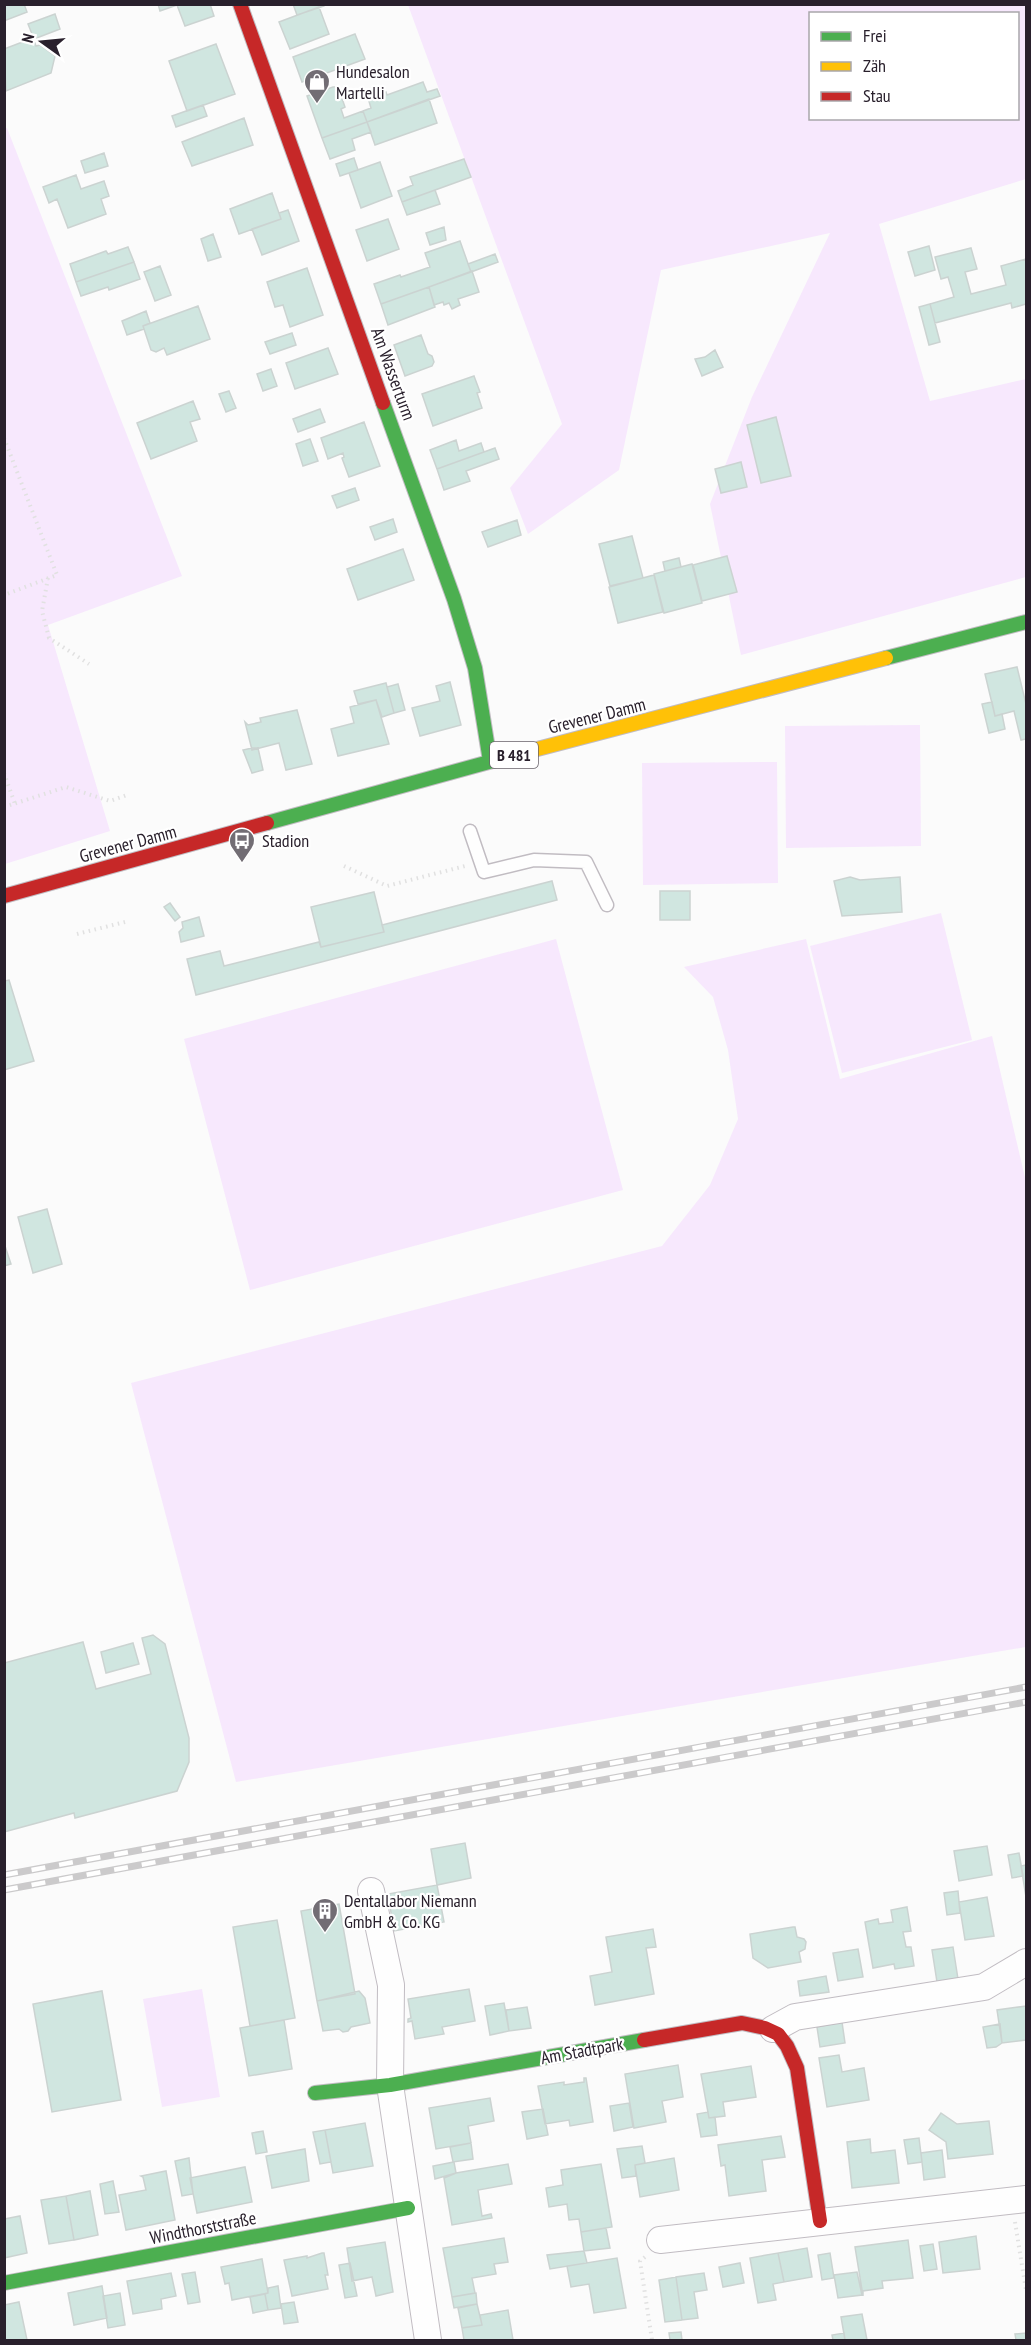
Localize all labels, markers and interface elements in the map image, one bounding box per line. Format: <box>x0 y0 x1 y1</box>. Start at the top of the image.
north arrow <box>12 12 72 72</box>
legend <box>809 12 1019 120</box>
text: Frei <box>863 24 887 47</box>
text: N <box>17 31 38 45</box>
text: Zäh <box>863 54 886 77</box>
place label: Hundesalon Martelli <box>336 60 410 104</box>
shop icon: Hundesalon Martelli <box>302 67 332 105</box>
text: Stau <box>863 84 891 107</box>
street label: Am Wasserturm <box>366 324 421 423</box>
street label: Grevener Damm <box>546 692 648 739</box>
road number: B 481 <box>490 742 538 768</box>
street label: Grevener Damm <box>77 820 179 868</box>
bus stop icon: Stadion <box>227 826 257 864</box>
place label: Stadion <box>262 829 309 852</box>
place label: Dentallabor Niemann GmbH & Co. KG <box>344 1889 477 1933</box>
building icon: Dentallabor Niemann GmbH & Co. KG <box>310 1896 340 1934</box>
street label: Am Stadtpark <box>539 2032 625 2069</box>
street label: Windthorststraße <box>148 2206 258 2249</box>

